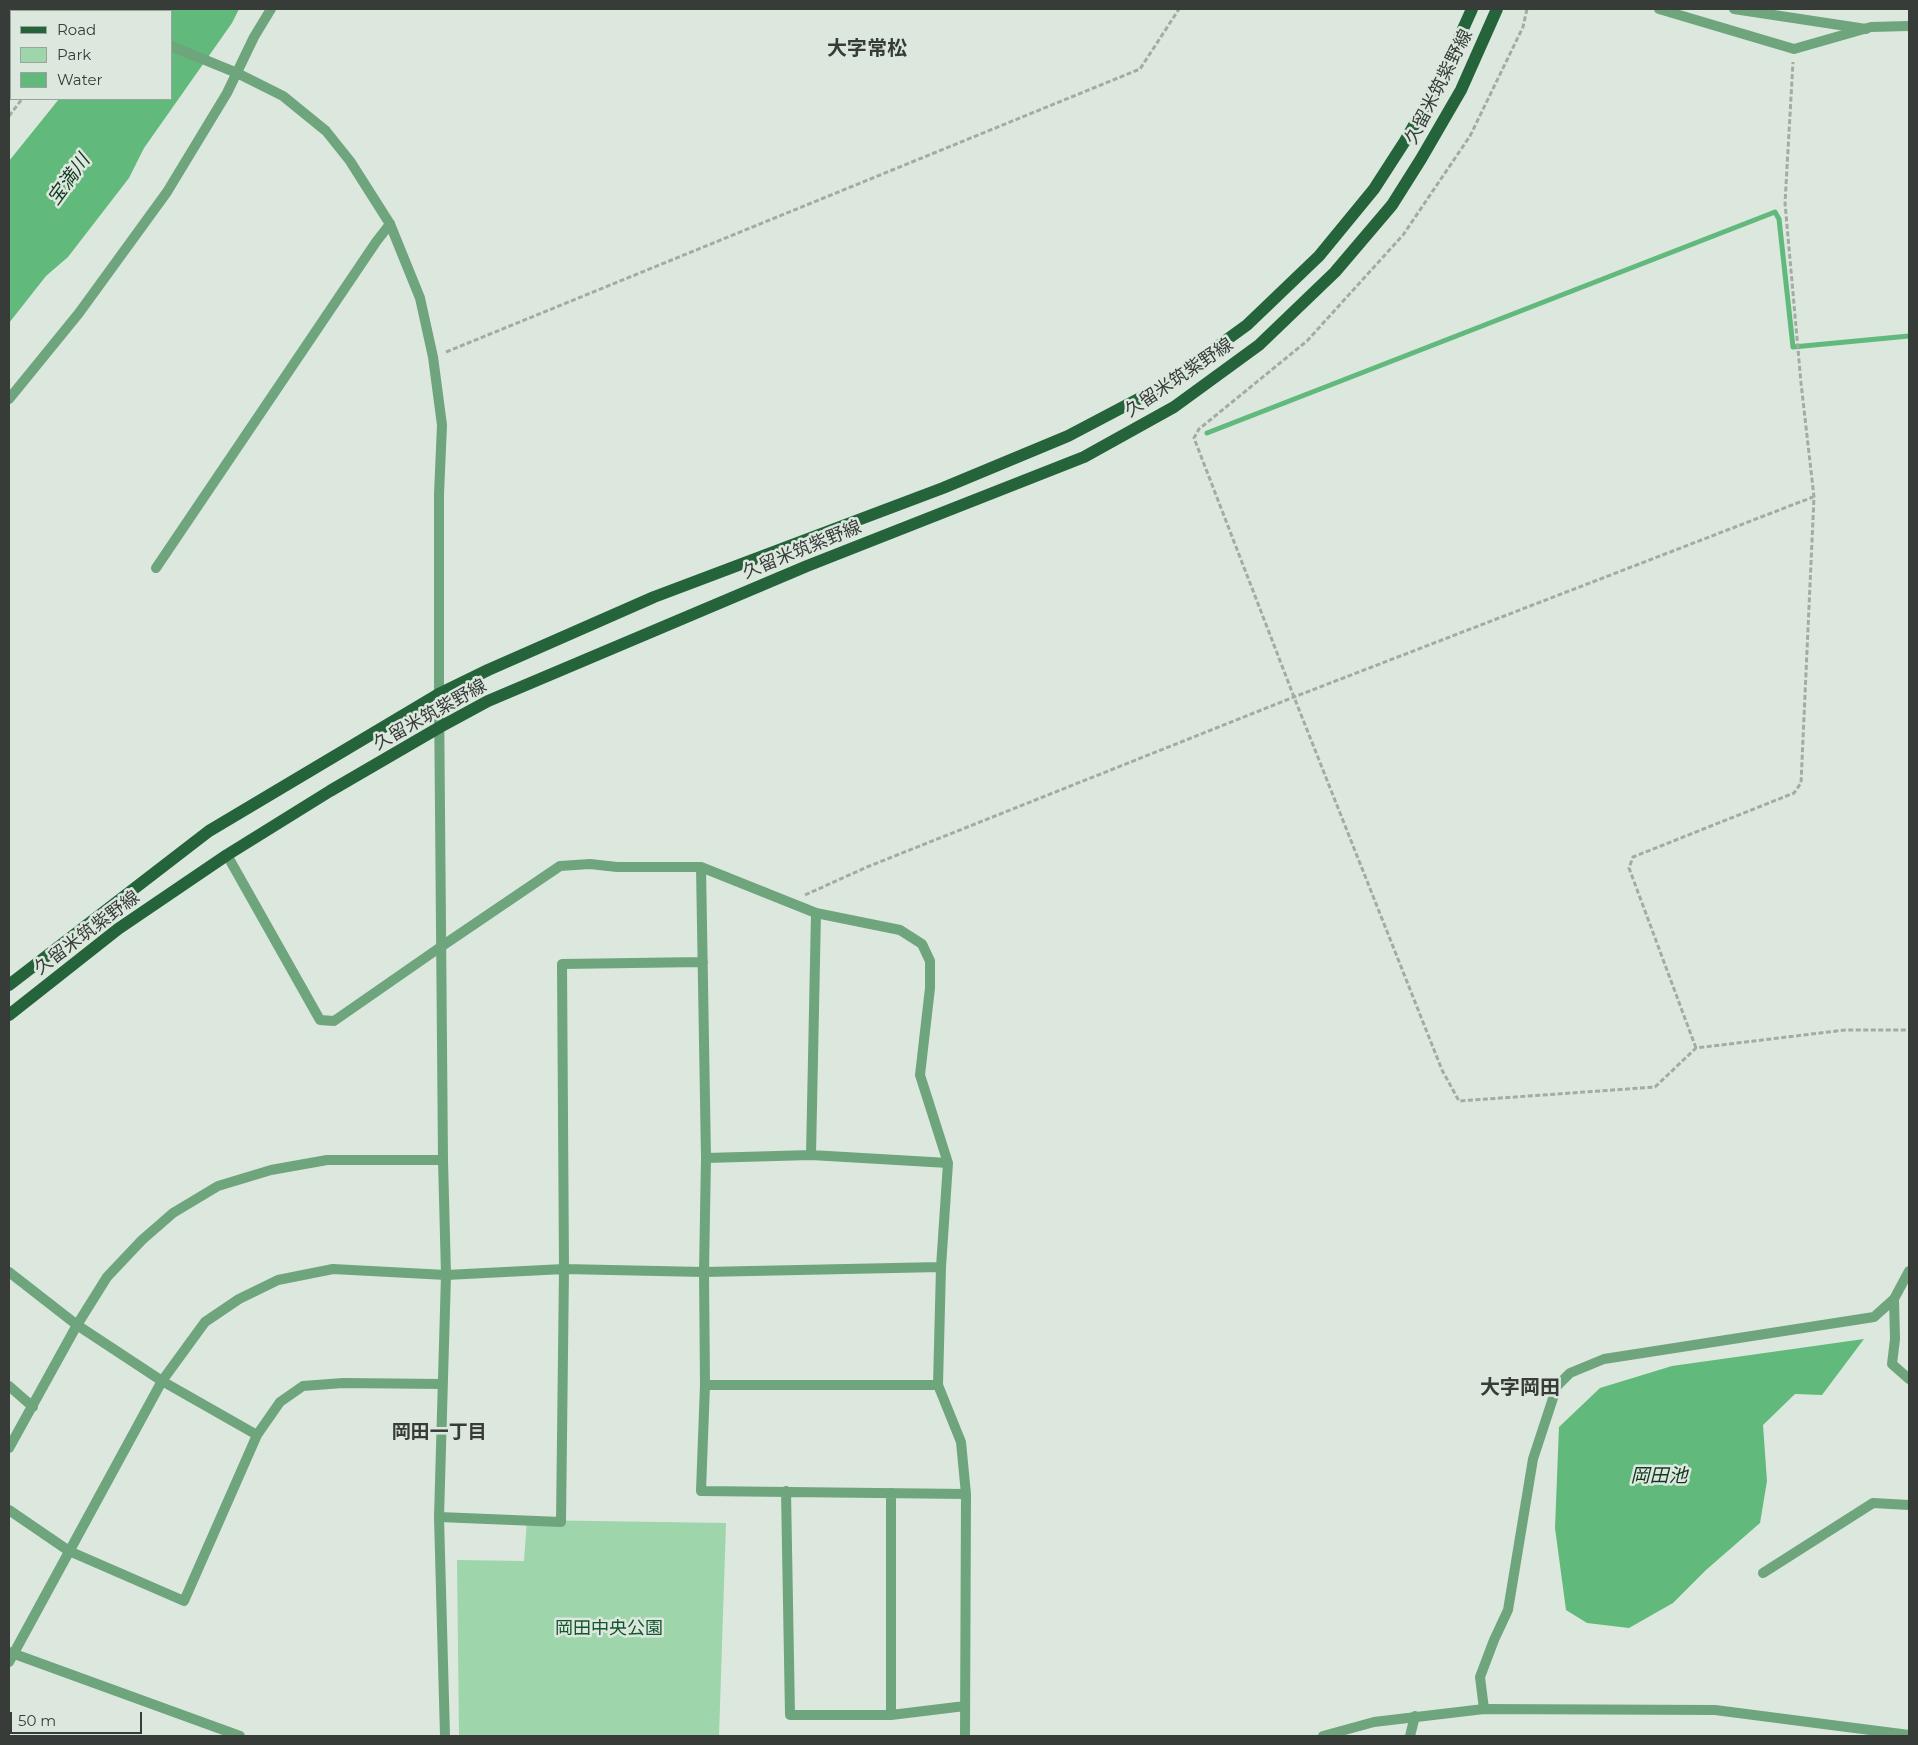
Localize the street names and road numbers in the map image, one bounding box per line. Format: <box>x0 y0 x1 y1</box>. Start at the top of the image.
street label: 久留米筑紫野線 <box>1401 26 1477 148</box>
street label: 久留米筑紫野線 <box>1121 334 1237 422</box>
street label: 久留米筑紫野線 <box>740 516 864 584</box>
street label: 久留米筑紫野線 <box>370 675 490 755</box>
street label: 久留米筑紫野線 <box>30 886 144 980</box>

